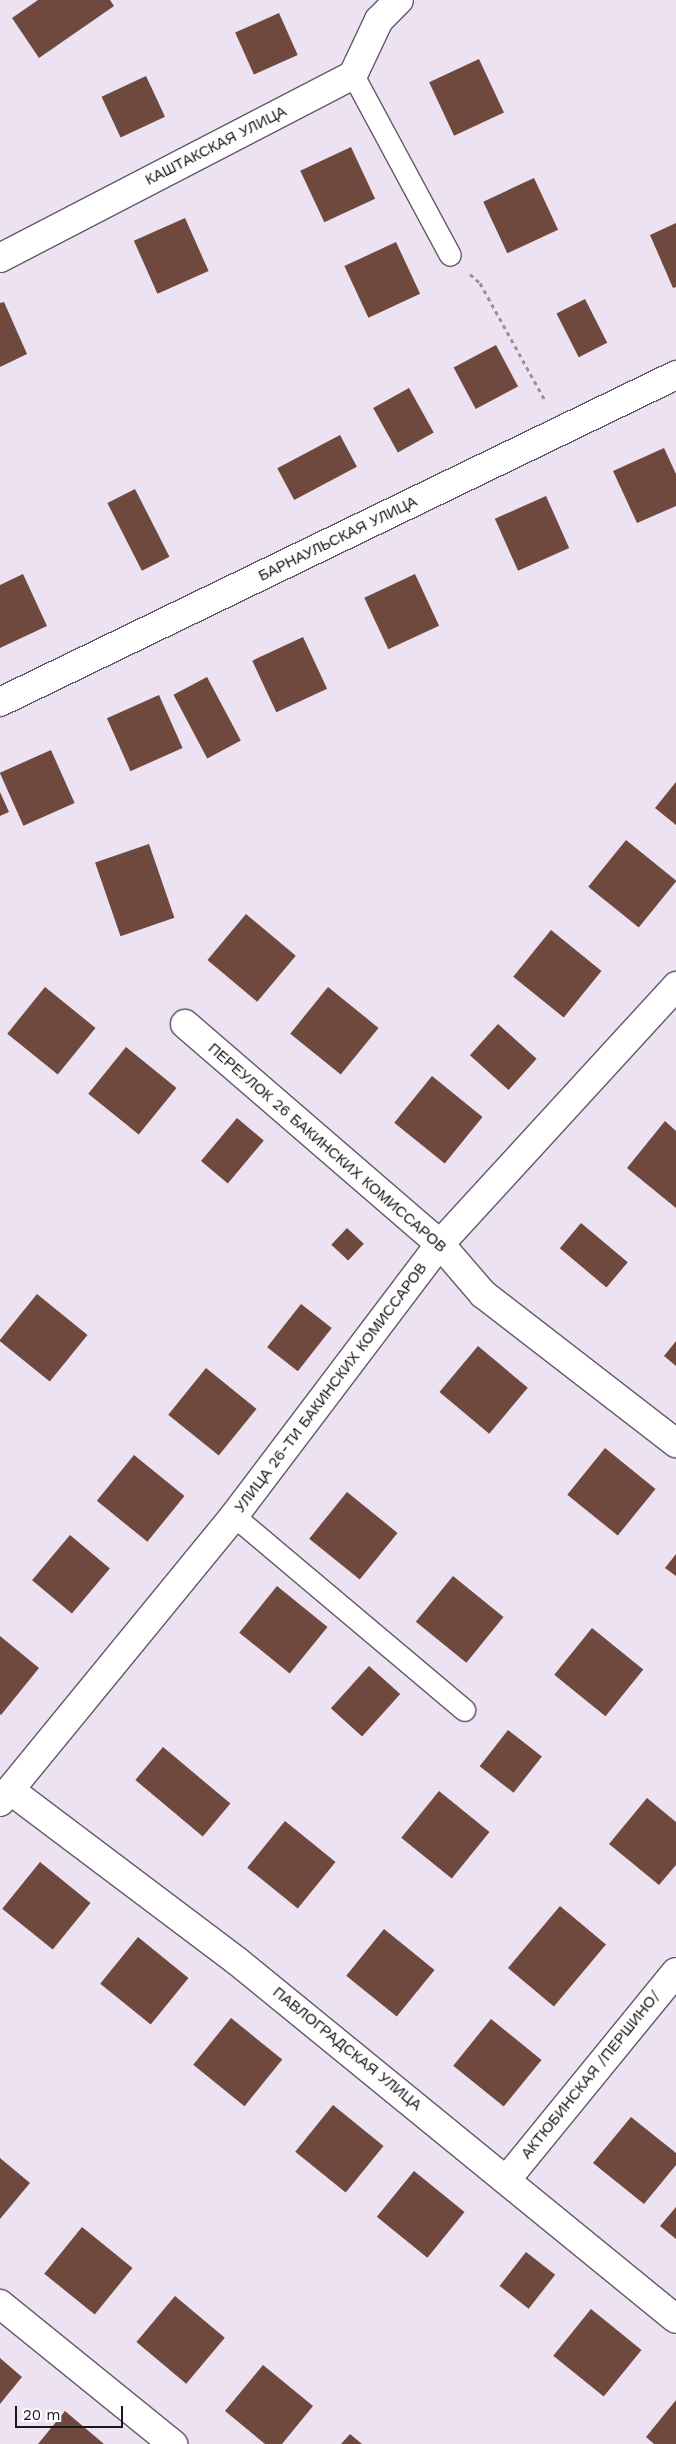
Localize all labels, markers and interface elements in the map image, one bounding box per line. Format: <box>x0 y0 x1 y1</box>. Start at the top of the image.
street label: КАШТАКСКАЯ УЛИЦА <box>142 103 290 189</box>
street label: БАРНАУЛЬСКАЯ УЛИЦА <box>256 493 420 585</box>
street label: ПЕРЕУЛОК 26 БАКИНСКИХ КОМИССАРОВ <box>204 1040 450 1256</box>
street label: УЛИЦА 26-ТИ БАКИНСКИХ КОМИССАРОВ <box>231 1260 431 1516</box>
street label: ПАВЛОГРАДСКАЯ УЛИЦА <box>269 1983 425 2115</box>
street label: АКТЮБИНСКАЯ /ПЕРШИНО/ <box>518 1987 664 2163</box>
scale bar <box>18 2396 125 2428</box>
text: 20 m <box>23 2406 61 2424</box>

